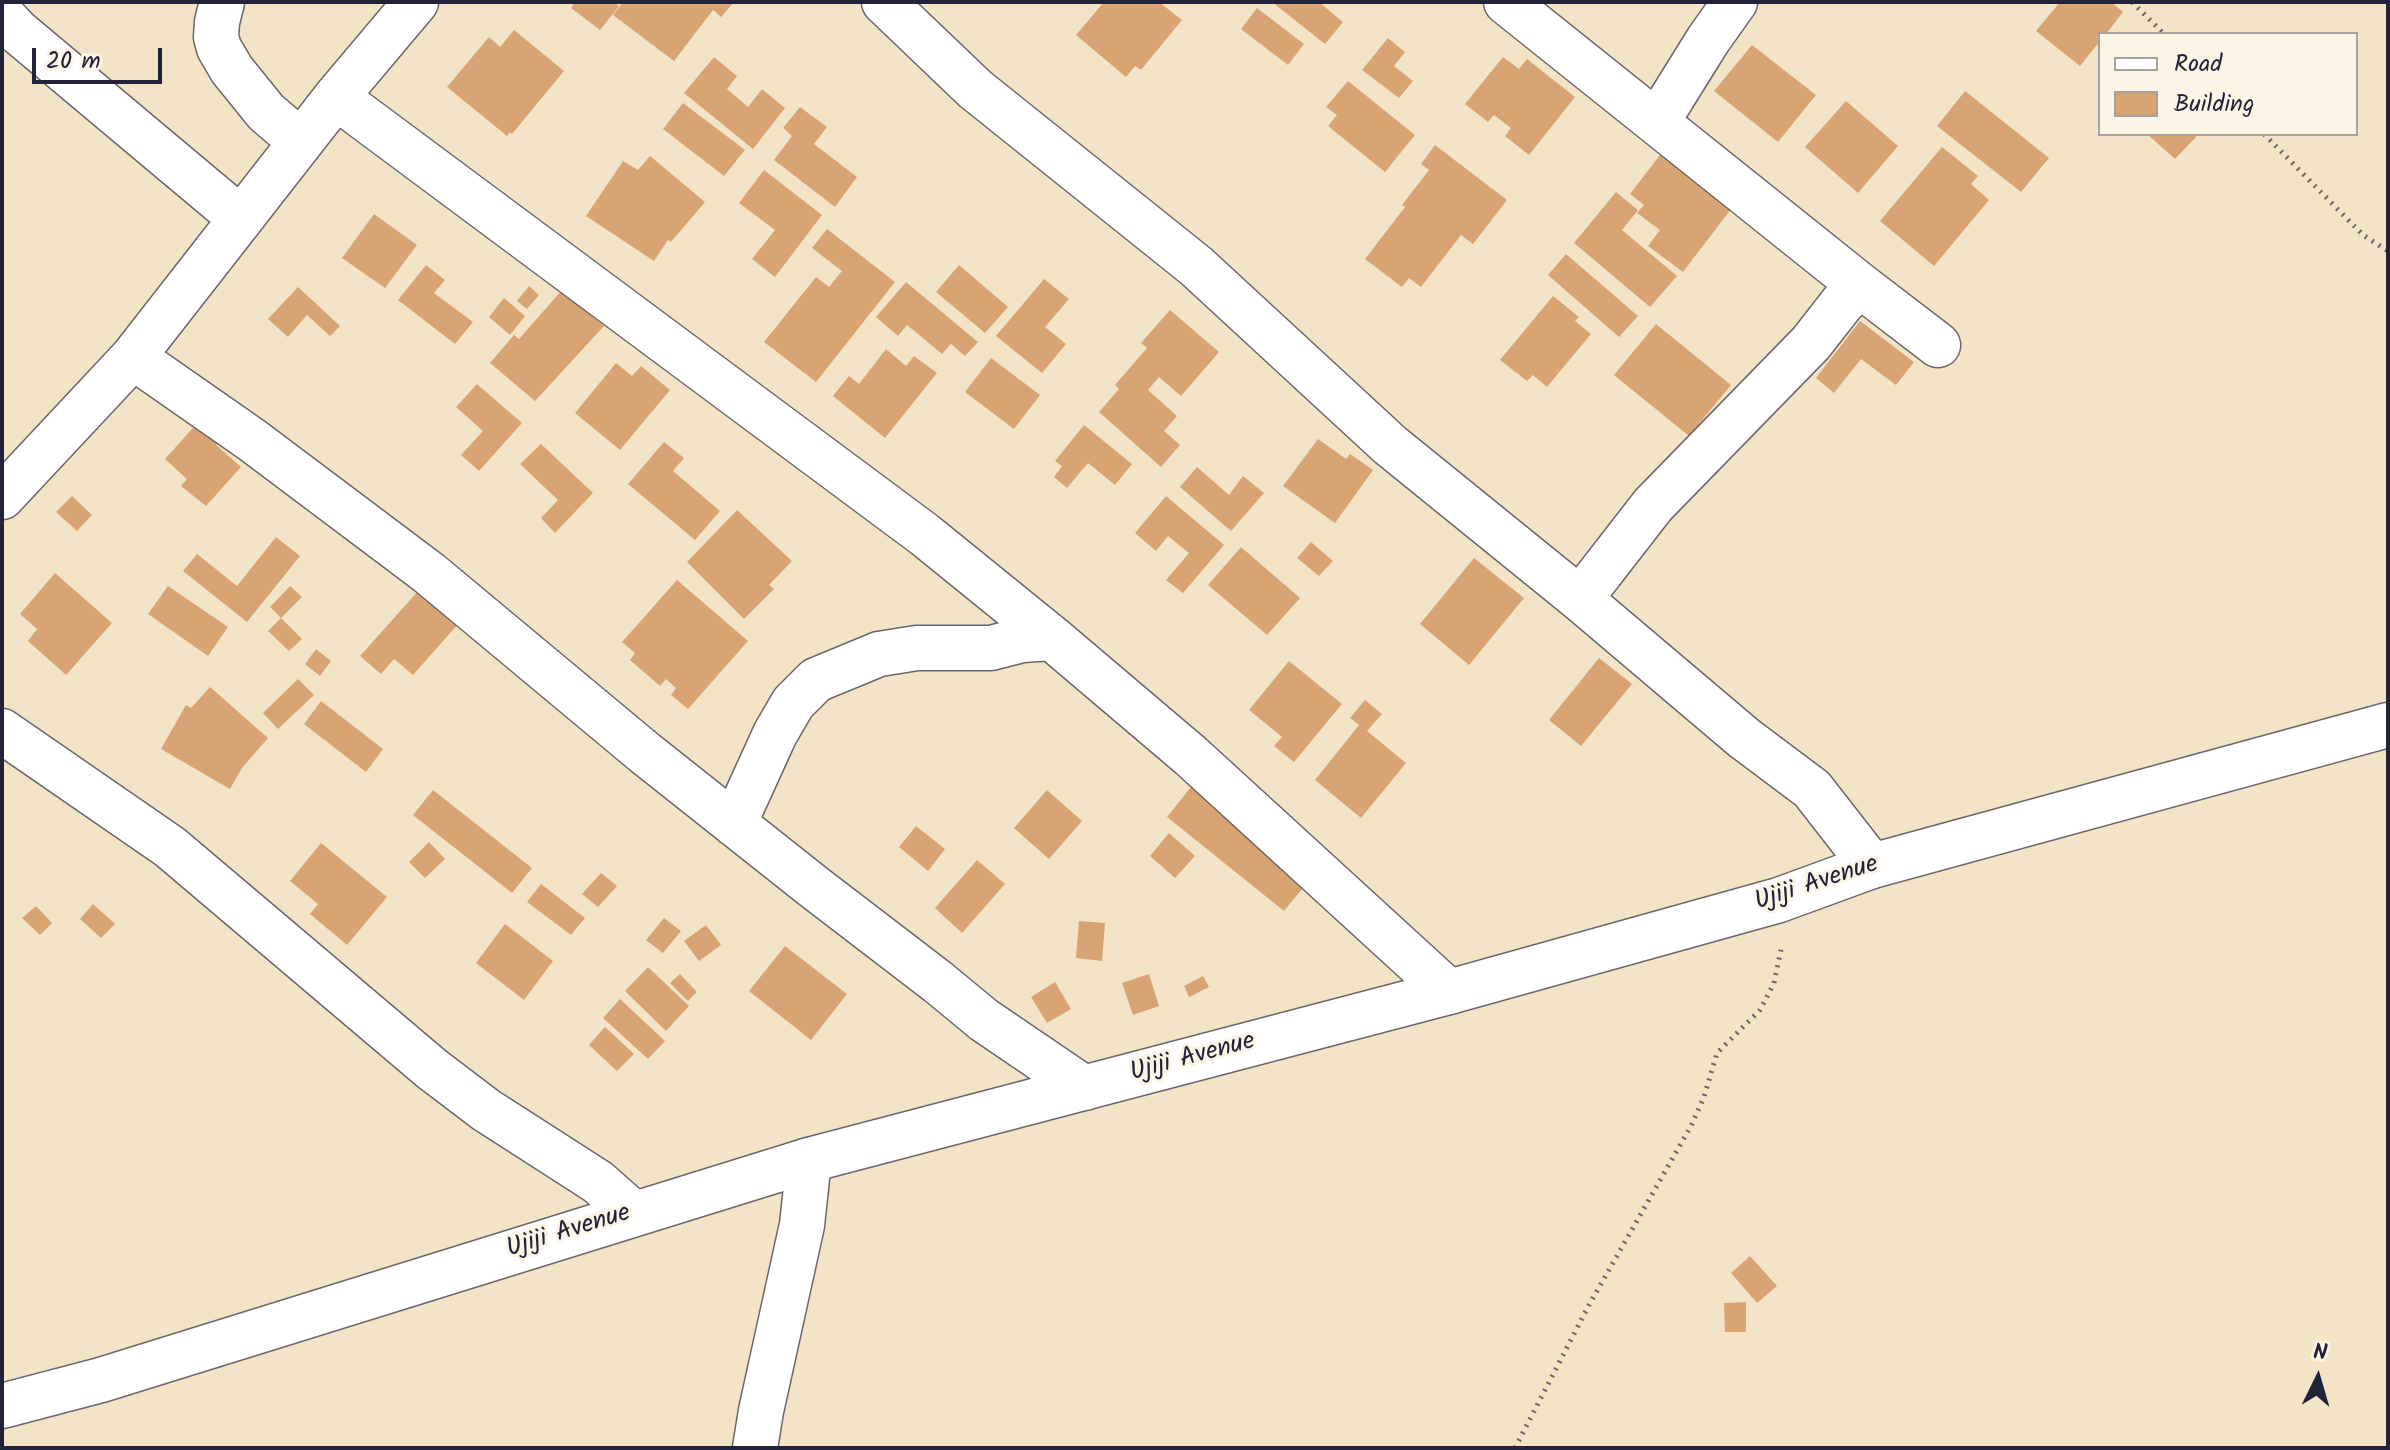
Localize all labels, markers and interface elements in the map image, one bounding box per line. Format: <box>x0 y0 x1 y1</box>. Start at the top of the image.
scale bar <box>36 32 166 82</box>
legend <box>2098 32 2358 136</box>
text: 20 m <box>46 42 101 81</box>
text: Road <box>2174 45 2222 84</box>
text: Building <box>2174 85 2254 124</box>
street label: Ujiji Avenue <box>1751 850 1883 920</box>
street label: Ujiji Avenue <box>1127 1027 1259 1091</box>
street label: Ujiji Avenue <box>503 1199 635 1267</box>
text: N <box>2312 1336 2329 1372</box>
north arrow <box>2278 1338 2358 1418</box>

